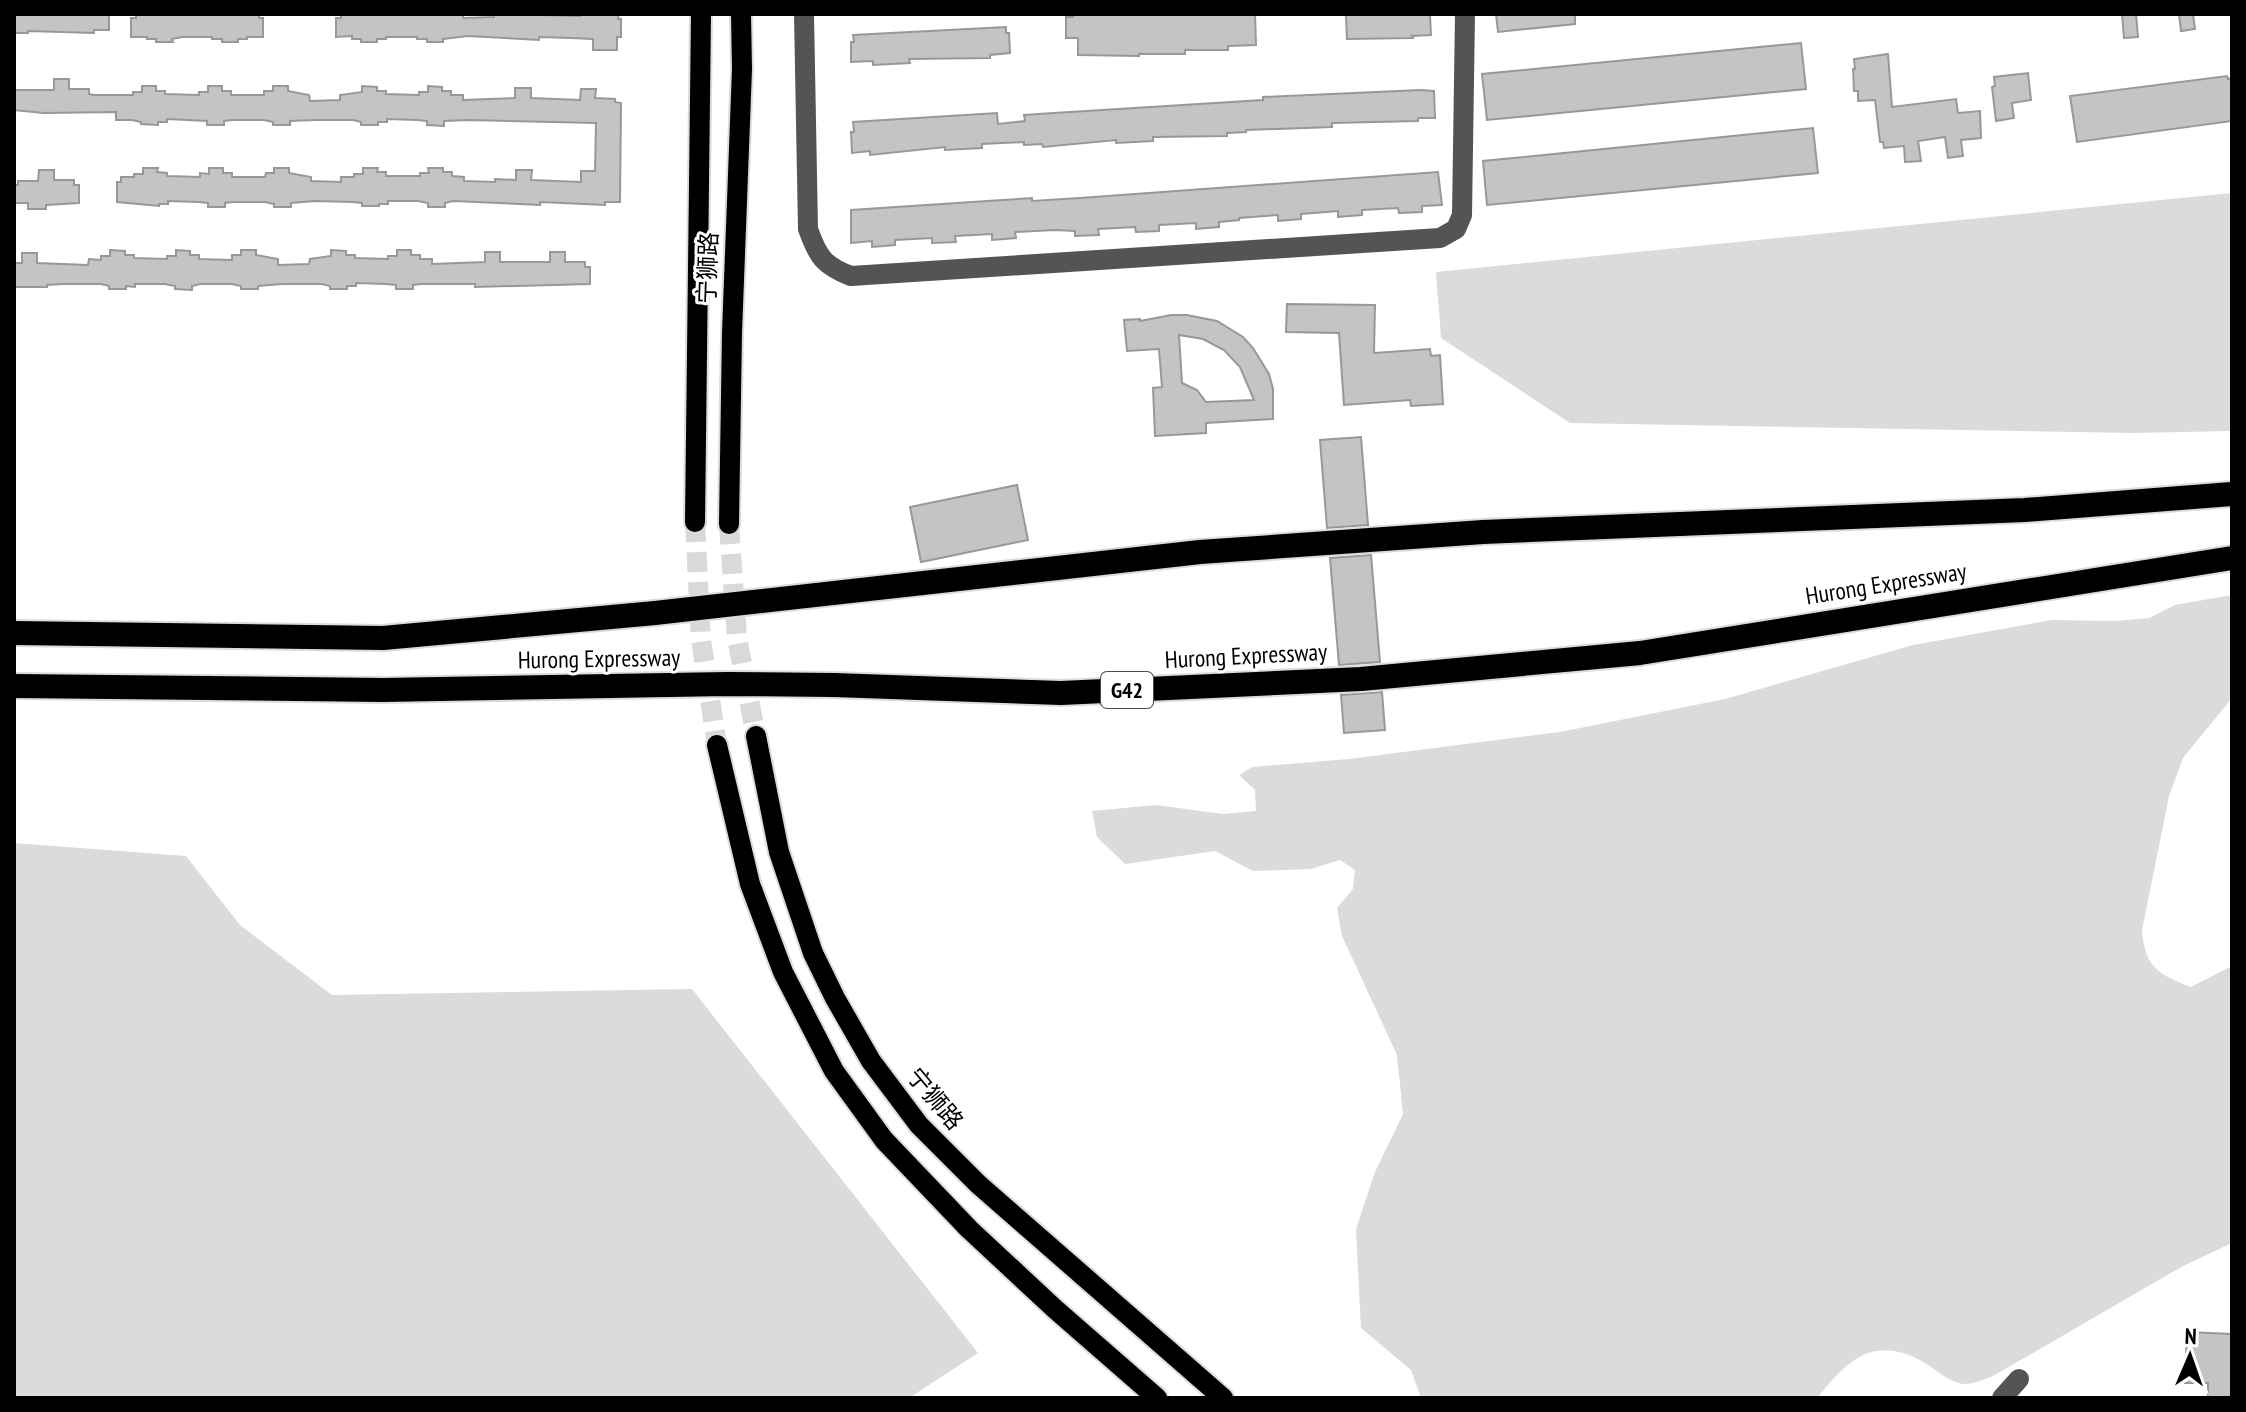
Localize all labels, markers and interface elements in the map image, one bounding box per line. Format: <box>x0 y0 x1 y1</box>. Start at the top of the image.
street label: 宁狮路 <box>691 231 724 305</box>
street label: Hurong Expressway <box>1803 555 1969 612</box>
street label: Hurong Expressway <box>1164 636 1328 675</box>
street label: Hurong Expressway <box>518 642 680 675</box>
road number: G42 <box>1101 672 1153 708</box>
street label: 宁狮路 <box>900 1061 970 1136</box>
north arrow <box>2150 1316 2230 1396</box>
text: N <box>2184 1322 2197 1350</box>

